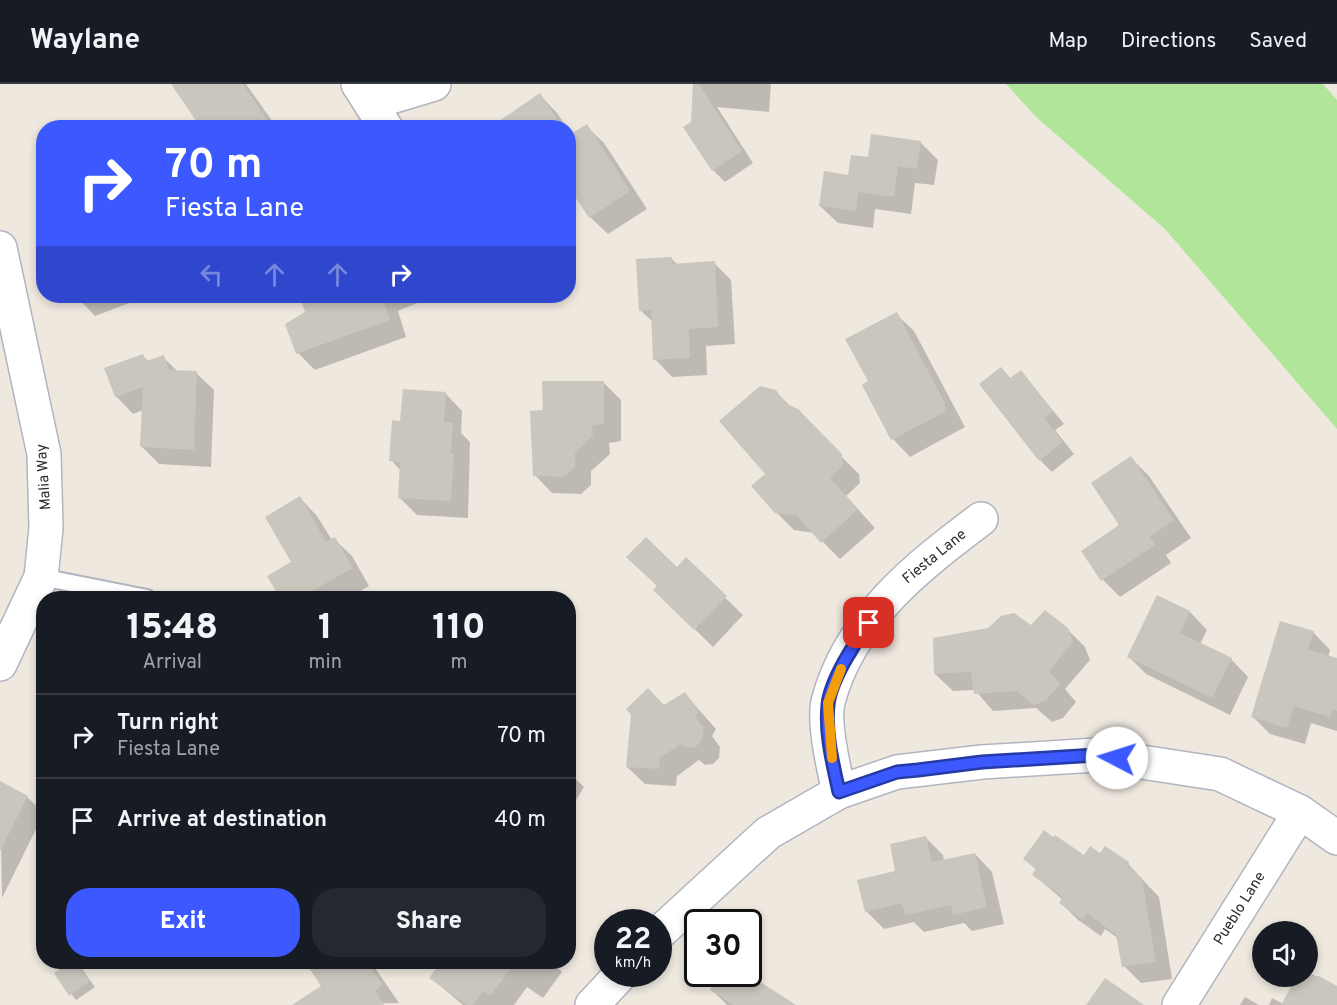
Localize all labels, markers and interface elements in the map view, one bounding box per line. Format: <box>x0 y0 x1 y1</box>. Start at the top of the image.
text: Waylane <box>30 23 140 59</box>
text: Map <box>1048 28 1088 55</box>
text: Directions <box>1121 28 1216 55</box>
text: Saved <box>1249 28 1307 55</box>
text: 70 m <box>165 140 263 193</box>
icon: right <box>66 144 144 222</box>
text: Fiesta Lane <box>165 192 304 226</box>
icon: left <box>195 258 228 291</box>
icon: ahead <box>258 258 291 291</box>
icon: ahead <box>321 258 354 291</box>
icon: right <box>384 258 417 291</box>
street label: Malia Way <box>33 443 56 511</box>
street label: Fiesta Lane <box>899 525 971 589</box>
pin <box>843 597 894 648</box>
text: 15:48 <box>126 606 218 652</box>
text: 1 <box>318 606 333 652</box>
text: 110 <box>432 606 486 652</box>
icon: arrive <box>852 606 885 639</box>
text: Arrival <box>142 650 202 676</box>
text: min <box>309 650 342 676</box>
text: m <box>450 650 467 676</box>
text: Turn right <box>117 710 219 737</box>
icon: right <box>66 720 99 753</box>
text: 70 m <box>497 723 546 750</box>
position arrow <box>1085 726 1149 790</box>
text: Fiesta Lane <box>117 737 220 763</box>
icon: arrive <box>66 804 99 837</box>
text: Arrive at destination <box>117 807 327 834</box>
text: 40 m <box>494 807 546 834</box>
street label: Pueblo Lane <box>1210 869 1270 949</box>
button: Exit <box>66 888 300 957</box>
button: Share <box>312 888 546 957</box>
speed limit sign: 30 <box>684 909 762 987</box>
map controls <box>1252 921 1318 987</box>
button: sound <box>1252 921 1318 987</box>
text: 22 <box>615 922 651 959</box>
text: km/h <box>615 954 651 973</box>

